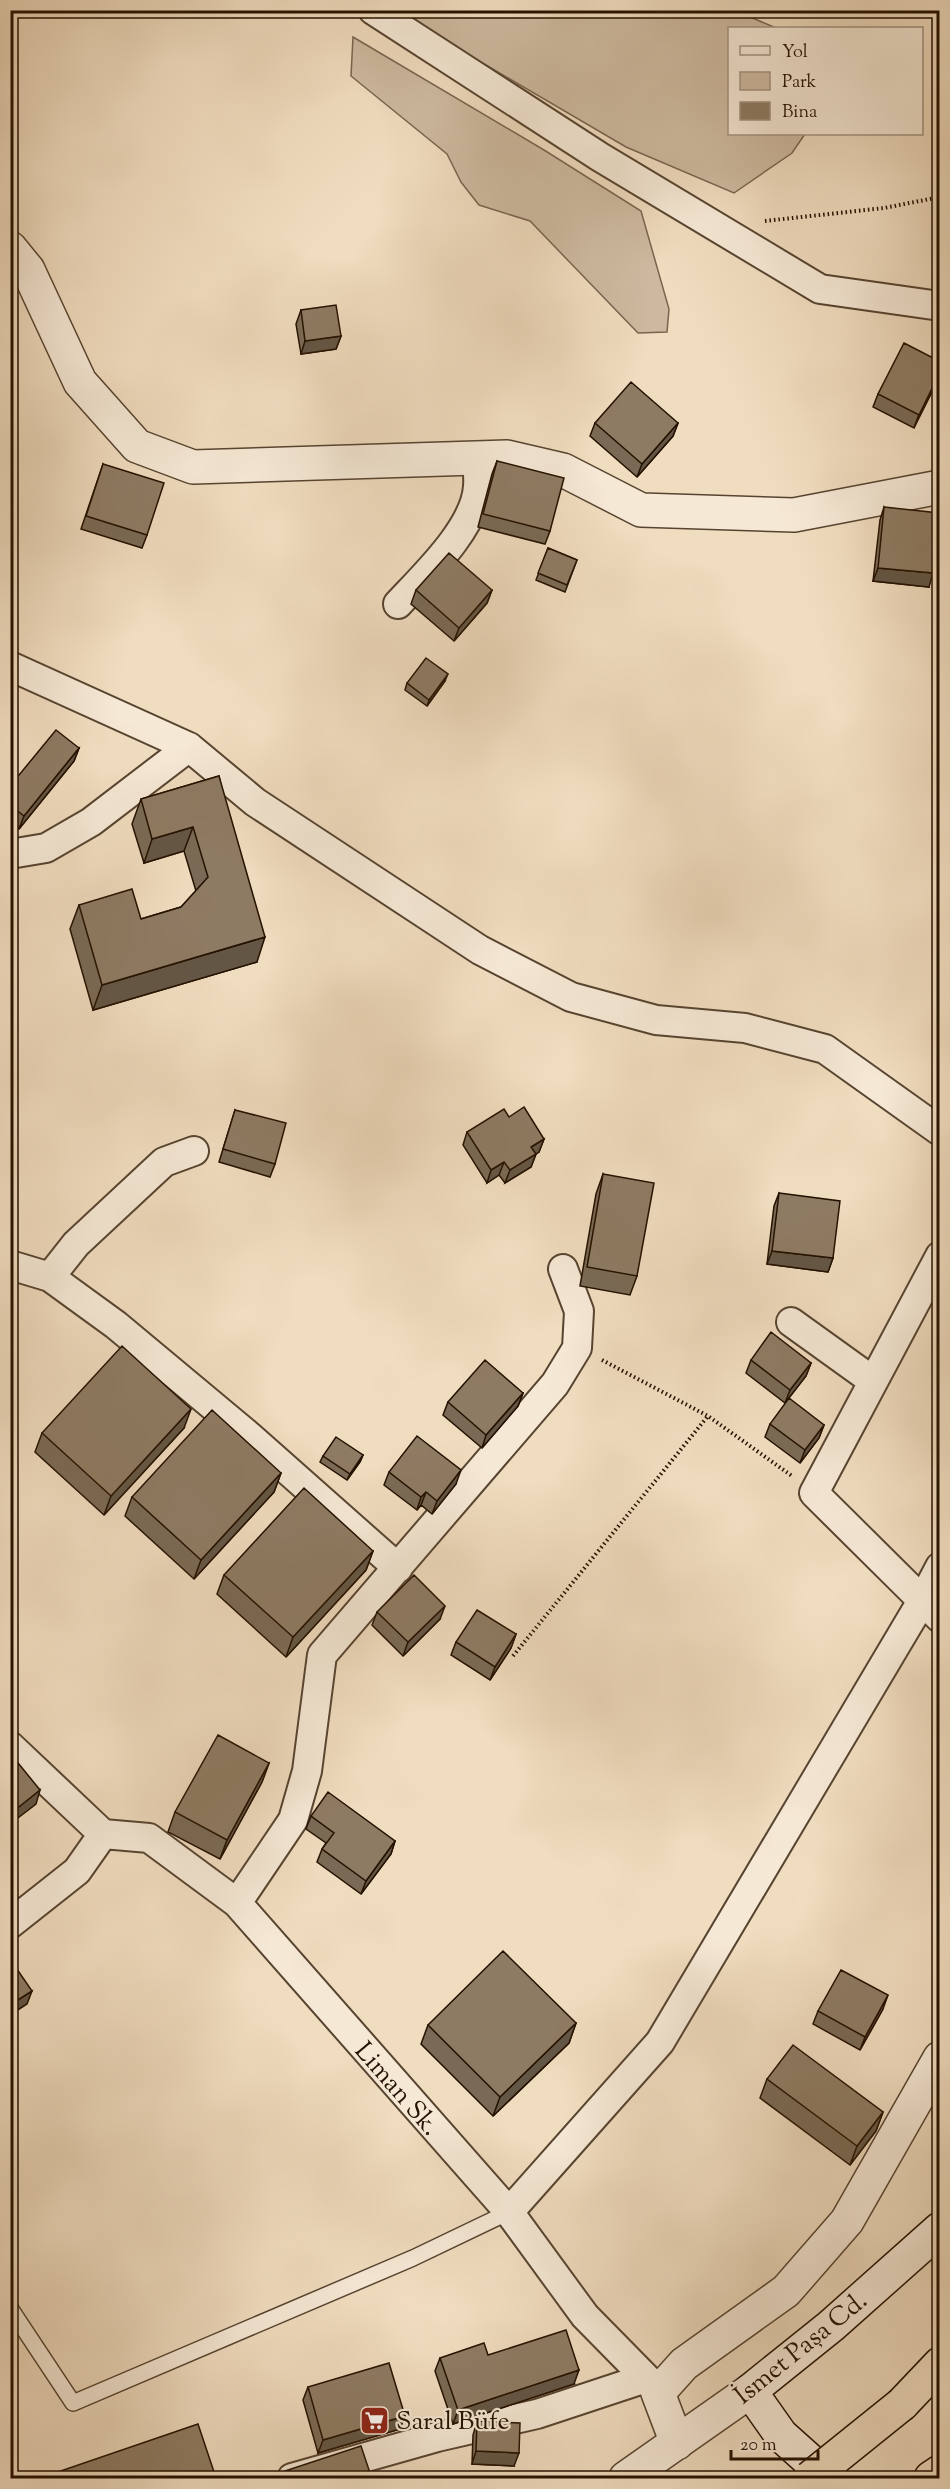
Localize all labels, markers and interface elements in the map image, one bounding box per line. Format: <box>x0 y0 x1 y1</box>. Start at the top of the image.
legend <box>728 27 923 135</box>
text: Yol <box>782 40 808 66</box>
text: Park <box>782 70 817 96</box>
text: Bina <box>782 100 817 126</box>
street label: Liman Sk. <box>345 2035 447 2145</box>
street label: İsmet Paşa Cd. <box>727 2284 876 2414</box>
supermarket icon: Saral Büfe <box>359 2404 391 2436</box>
place label: Saral Büfe <box>396 2404 510 2441</box>
scale bar <box>731 2423 818 2461</box>
text: 20 m <box>740 2433 777 2459</box>

